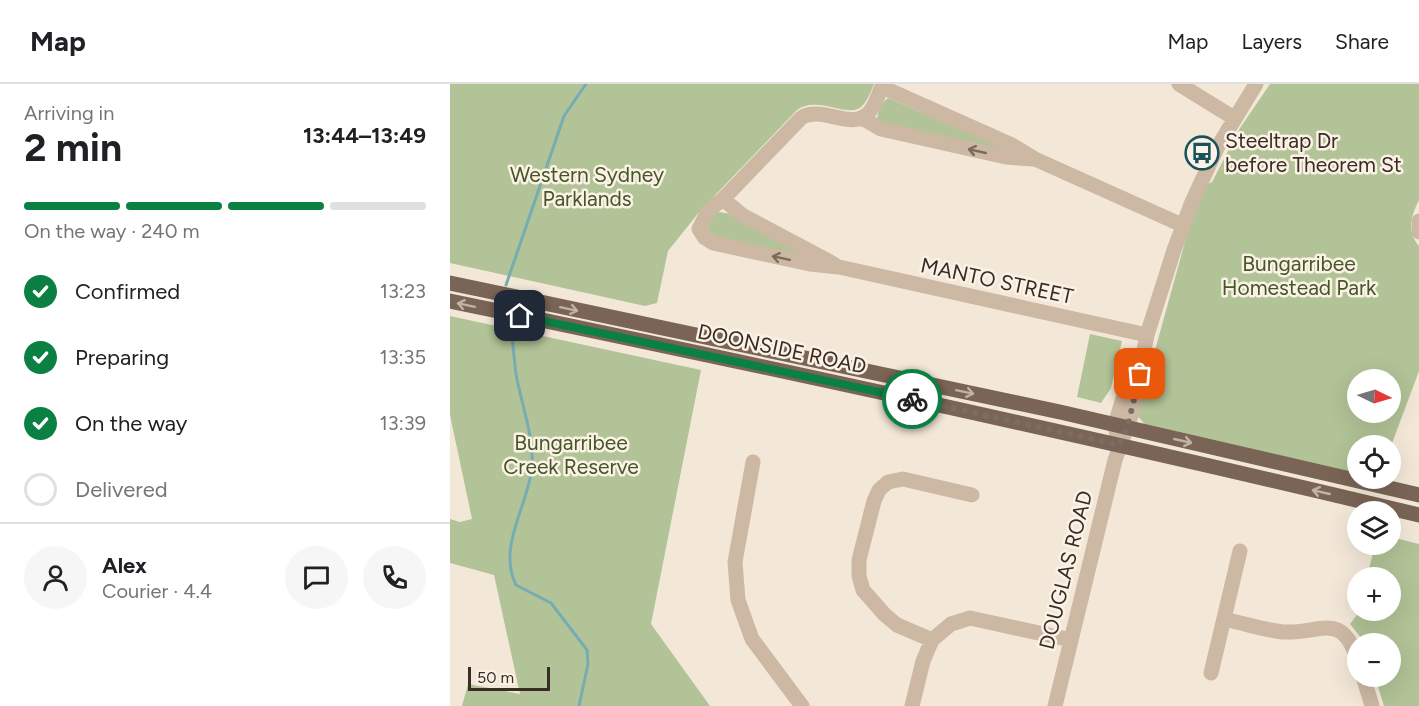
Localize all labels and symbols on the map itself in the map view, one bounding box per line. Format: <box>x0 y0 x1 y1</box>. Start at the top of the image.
place label: Steeltrap Dr before Theorem St <box>1225 128 1402 177</box>
bus stop icon: Steeltrap Dr before Theorem St <box>1184 135 1220 171</box>
one-way arrow <box>968 144 987 156</box>
park label: Western Sydney Parklands <box>510 162 664 211</box>
park label: Bungarribee Homestead Park <box>1222 251 1377 300</box>
one-way arrow <box>772 252 791 263</box>
street label: MANTO STREET <box>918 252 1076 309</box>
pin <box>494 290 545 341</box>
one-way arrow <box>457 299 477 310</box>
one-way arrow <box>559 304 578 315</box>
street label: DOONSIDE ROAD <box>695 318 869 379</box>
pin <box>1114 348 1165 399</box>
courier <box>882 369 942 429</box>
north arrow <box>1347 369 1401 423</box>
one-way arrow <box>955 387 974 398</box>
park label: Bungarribee Creek Reserve <box>503 430 639 479</box>
one-way arrow <box>1173 436 1192 448</box>
one-way arrow <box>1312 485 1331 497</box>
street label: DOUGLAS ROAD <box>1034 488 1097 652</box>
scale bar <box>468 664 550 692</box>

